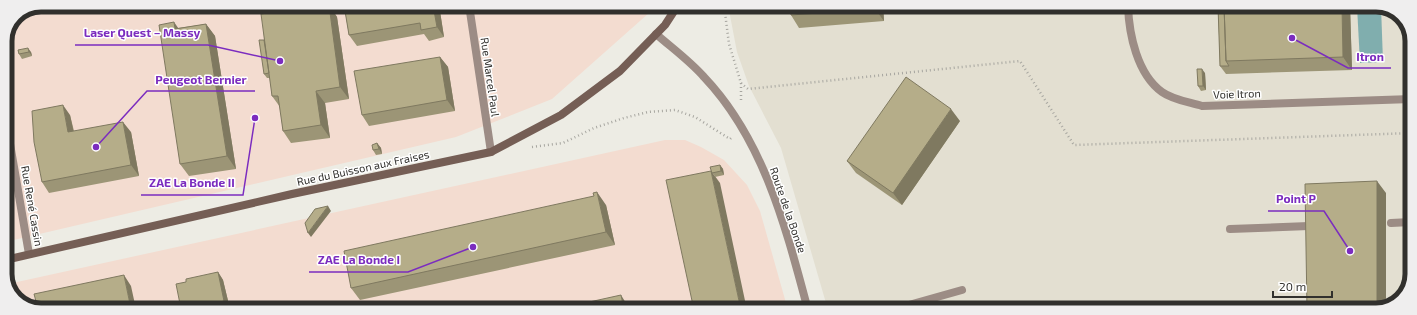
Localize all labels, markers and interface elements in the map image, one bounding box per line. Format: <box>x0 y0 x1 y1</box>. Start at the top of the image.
callout: Laser Quest – Massy <box>75 21 208 45</box>
text: Laser Quest – Massy <box>84 25 200 40</box>
street label: Rue Marcel Paul <box>478 36 503 118</box>
callout: Itron <box>1348 44 1391 68</box>
text: Itron <box>1356 49 1384 63</box>
callout: Peugeot Bernier <box>147 67 255 91</box>
text: Peugeot Bernier <box>155 72 247 86</box>
street label: Voie Itron <box>1213 86 1261 101</box>
street label: Rue du Buisson aux Fraises <box>295 147 431 188</box>
street label: Rue René Cassin <box>19 165 46 247</box>
street label: Route de la Bonde <box>768 165 809 255</box>
callout: ZAE La Bonde II <box>141 171 243 195</box>
text: ZAE La Bonde II <box>149 175 235 189</box>
callout: Point P <box>1268 187 1324 211</box>
text: Point P <box>1276 191 1317 205</box>
callout: ZAE La Bonde I <box>309 248 408 272</box>
text: ZAE La Bonde I <box>318 252 400 266</box>
scale bar <box>1273 273 1332 299</box>
text: 20 m <box>1279 279 1306 293</box>

